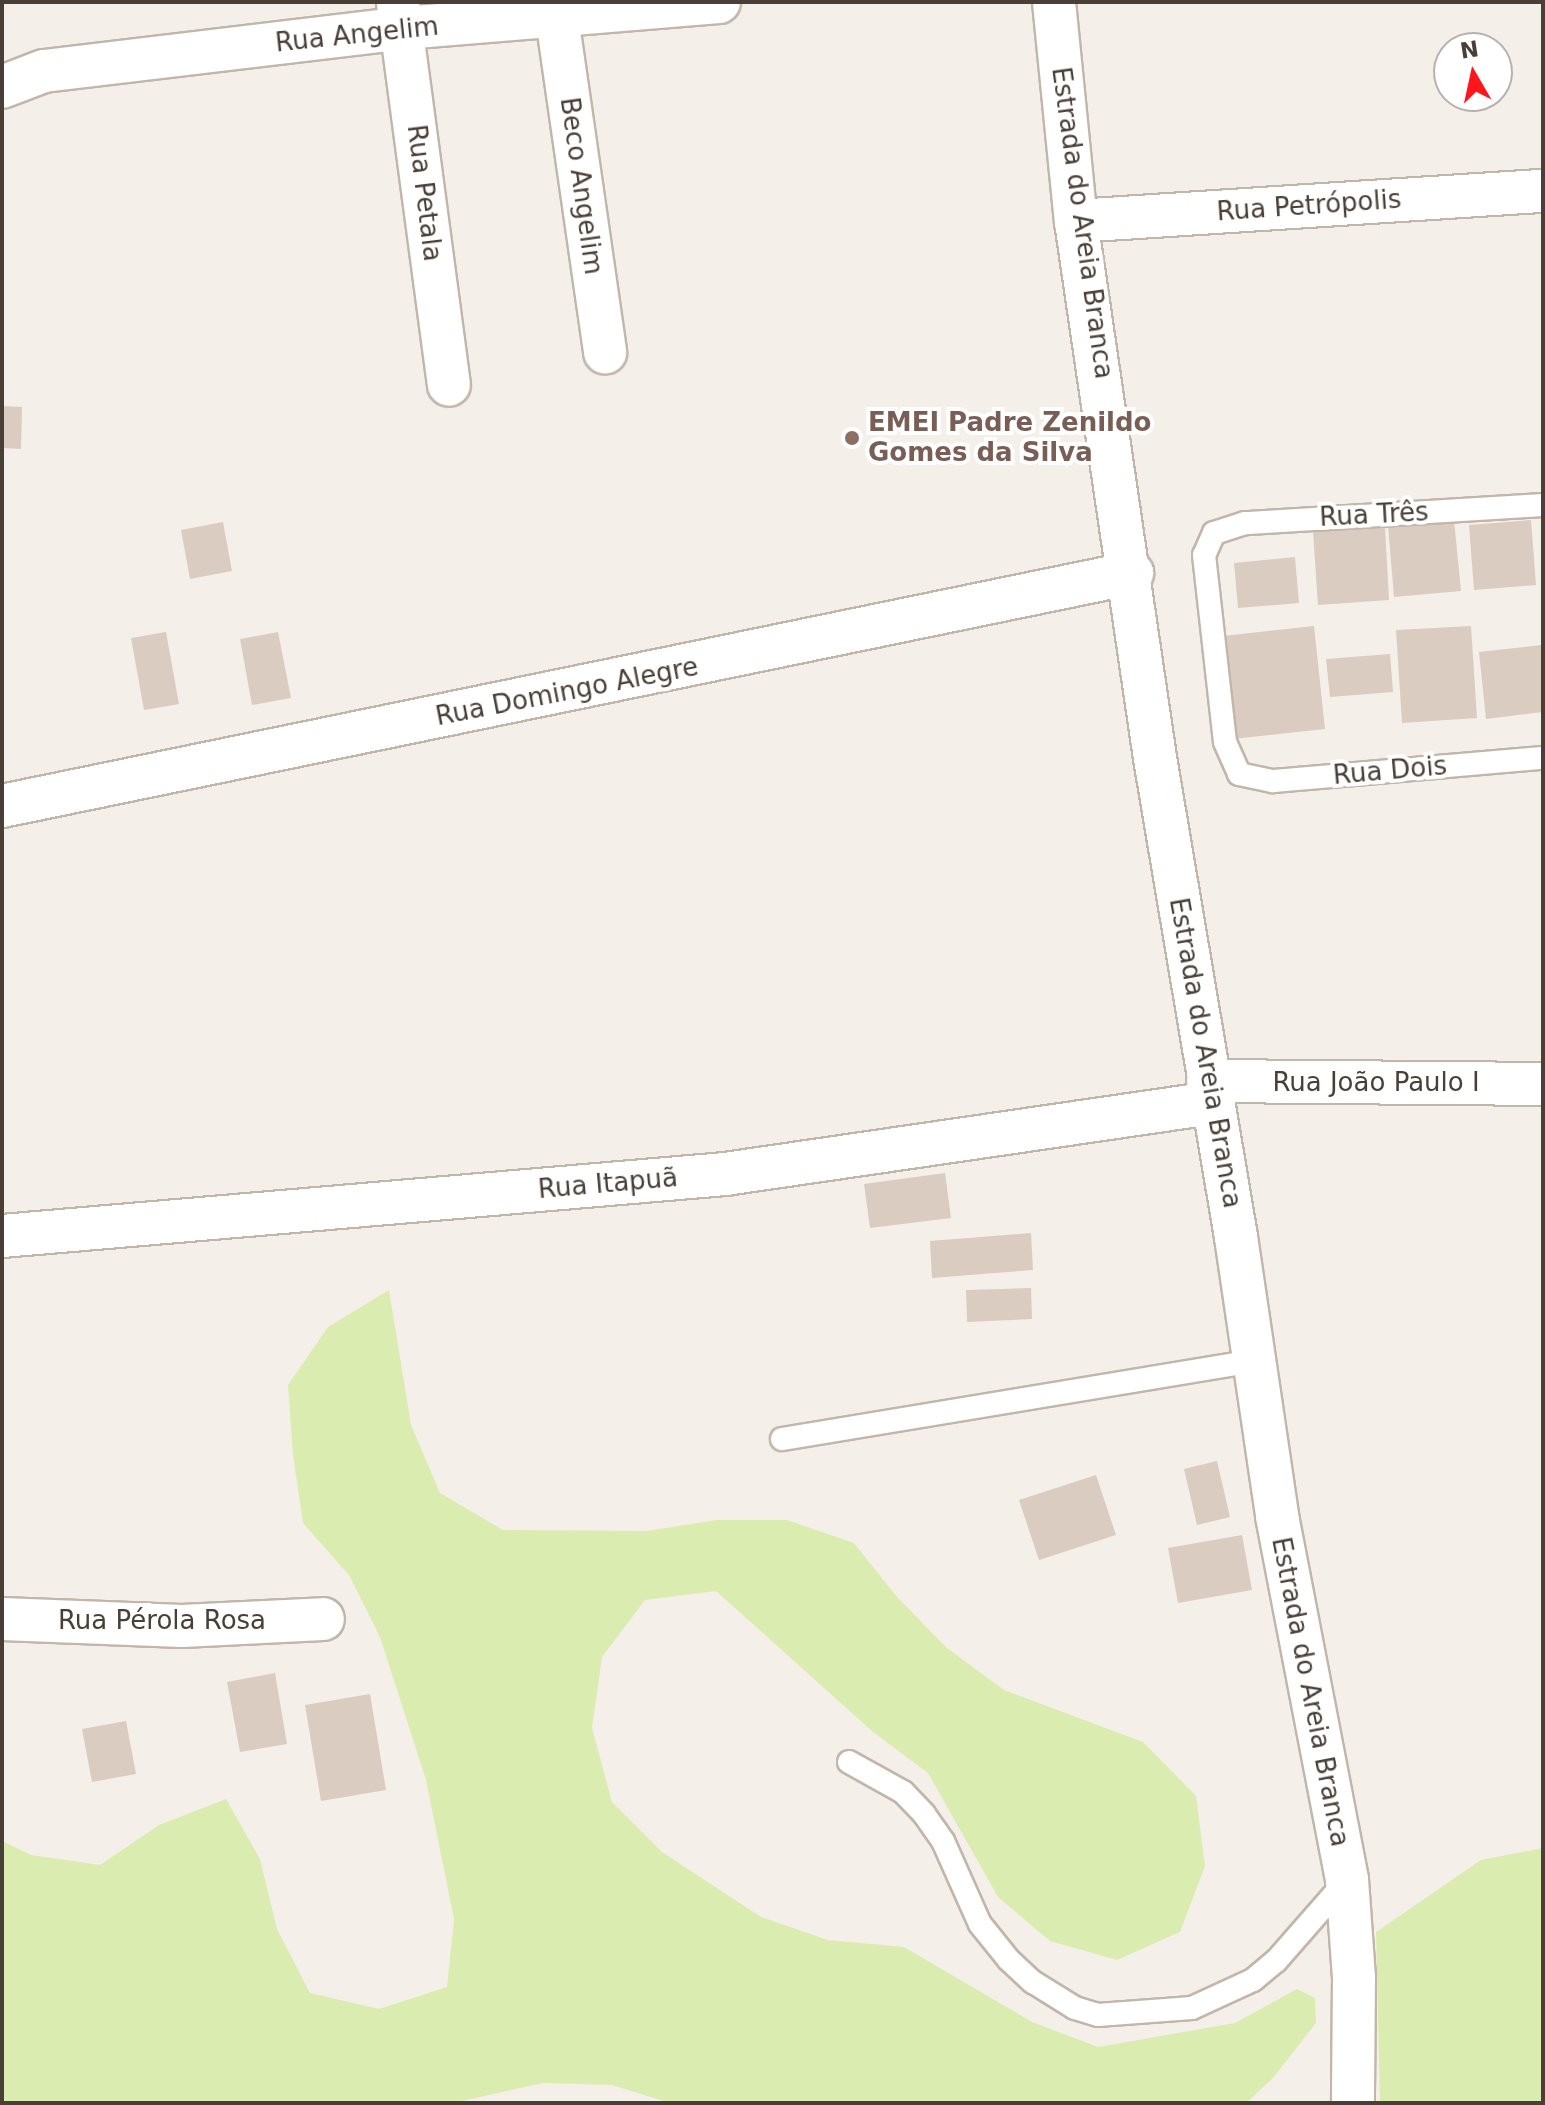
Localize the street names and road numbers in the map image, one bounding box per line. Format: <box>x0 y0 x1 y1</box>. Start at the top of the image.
street label: Rua Angelim <box>274 11 440 59</box>
street label: Estrada do Areia Branca <box>1045 65 1119 381</box>
street label: Beco Angelim <box>553 95 609 277</box>
street label: Rua Petala <box>400 123 448 263</box>
street label: Rua Petrópolis <box>1216 184 1402 228</box>
street label: Rua Três <box>1319 497 1429 533</box>
street label: Rua Domingo Alegre <box>433 651 701 733</box>
street label: Rua Dois <box>1332 750 1448 792</box>
street label: Estrada do Areia Branca <box>1162 895 1248 1211</box>
street label: Rua João Paulo I <box>1272 1067 1480 1099</box>
street label: Rua Itapuã <box>537 1162 679 1206</box>
street label: Estrada do Areia Branca <box>1265 1535 1355 1849</box>
street label: Rua Pérola Rosa <box>58 1605 266 1637</box>

